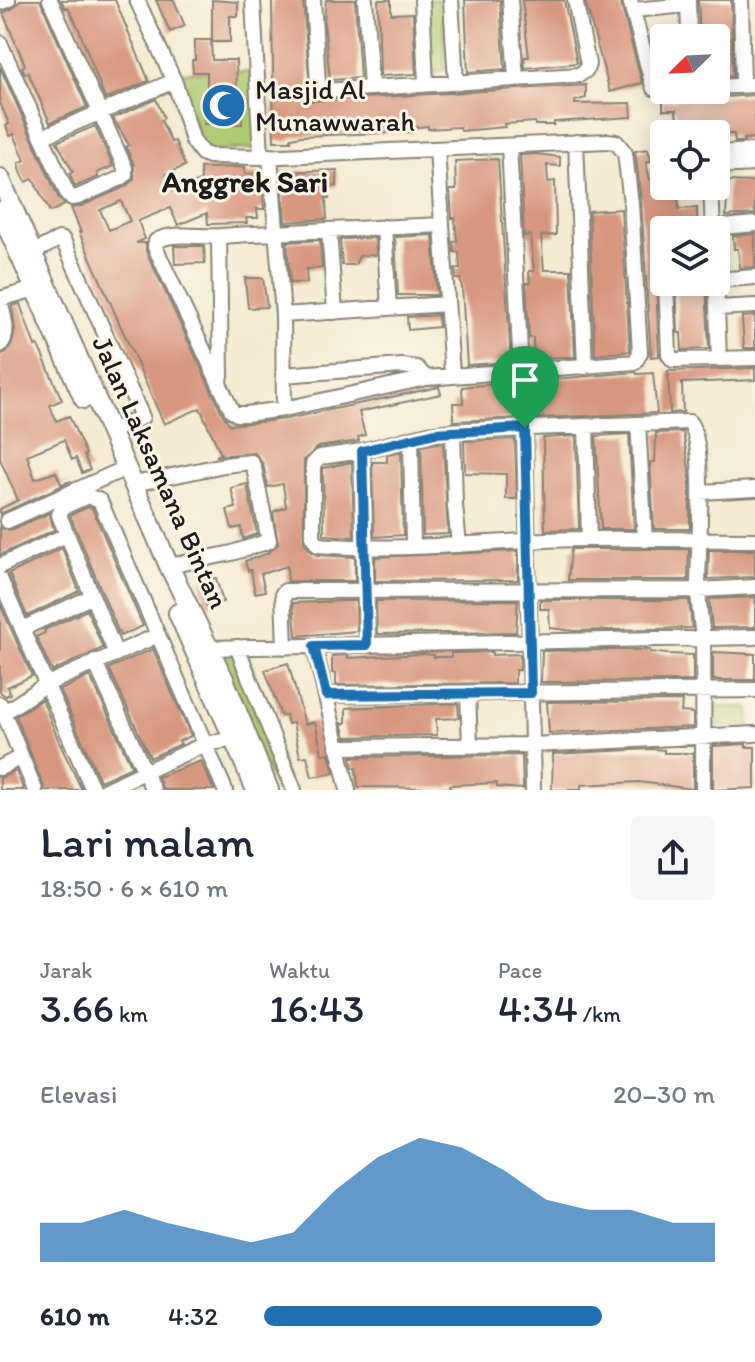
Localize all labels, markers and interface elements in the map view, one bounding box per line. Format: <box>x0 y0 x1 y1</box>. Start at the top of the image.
north arrow <box>650 24 730 104</box>
map controls <box>650 24 730 296</box>
place label: Masjid Al Munawwarah <box>255 72 415 138</box>
mosque icon: Masjid Al Munawwarah <box>200 81 248 129</box>
button: locate <box>650 120 730 200</box>
district label: Anggrek Sari <box>161 163 328 200</box>
button: layers <box>650 216 730 296</box>
street label: Jalan Laksamana Bintan <box>85 330 237 614</box>
pin <box>491 346 559 428</box>
icon: arrive <box>503 358 547 402</box>
text: Lari malam <box>40 815 254 868</box>
button: share <box>631 816 715 900</box>
text: 18:50 · 6 × 610 m <box>40 872 228 904</box>
text: Jarak <box>40 957 93 984</box>
text: Waktu <box>269 957 330 984</box>
text: Pace <box>498 957 542 984</box>
text: 3.66 <box>40 984 114 1032</box>
text: 16:43 <box>269 984 364 1032</box>
text: 4:34 <box>498 984 578 1032</box>
text: km <box>114 1001 148 1028</box>
text: /km <box>578 1001 621 1028</box>
text: Elevasi <box>40 1078 117 1110</box>
text: 20–30 m <box>613 1078 715 1110</box>
text: 610 m <box>40 1300 110 1332</box>
text: 4:32 <box>168 1300 218 1332</box>

